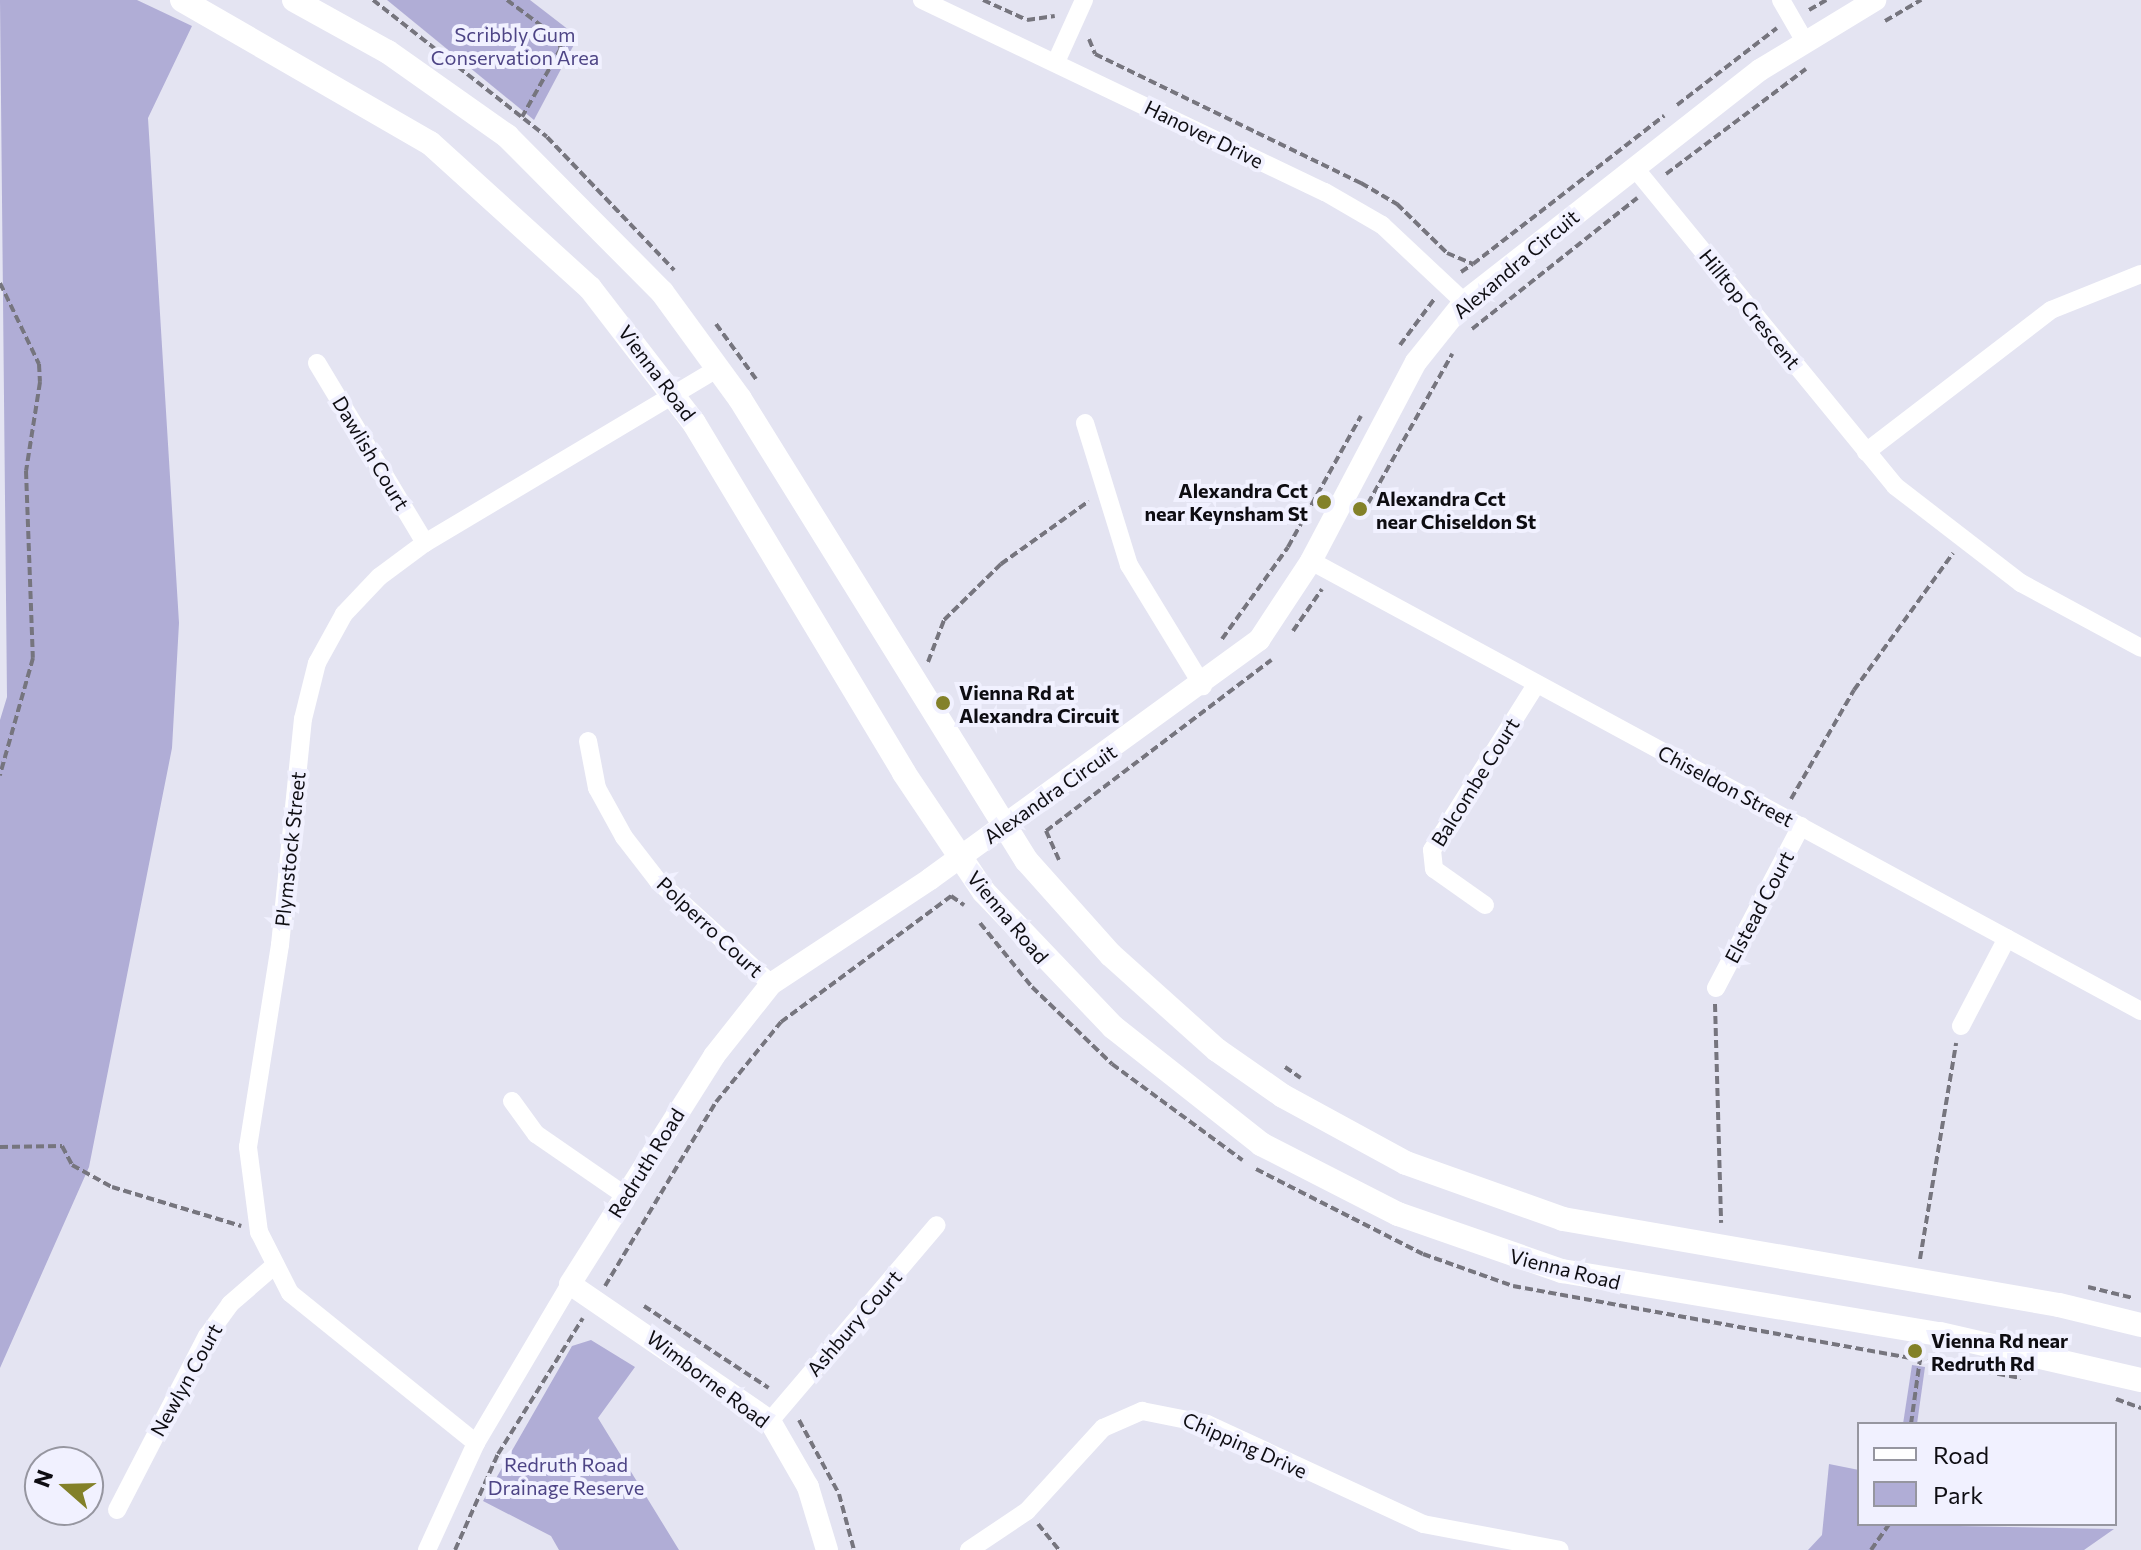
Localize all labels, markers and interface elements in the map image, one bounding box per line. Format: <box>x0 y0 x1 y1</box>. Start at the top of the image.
park label: Scribbly Gum Conservation Area <box>431 22 599 69</box>
street label: Hanover Drive <box>1141 95 1267 173</box>
street label: Alexandra Circuit <box>1448 205 1584 323</box>
street label: Hilltop Crescent <box>1694 244 1806 374</box>
street label: Vienna Road <box>613 321 701 425</box>
street label: Dawlish Court <box>328 392 414 514</box>
place label: Alexandra Cct near Keynsham St <box>1144 478 1308 525</box>
place label: Alexandra Cct near Chiseldon St <box>1376 486 1536 533</box>
marker: Alexandra Cct near Keynsham St <box>1315 493 1333 511</box>
marker: Alexandra Cct near Chiseldon St <box>1351 500 1369 518</box>
place label: Vienna Rd at Alexandra Circuit <box>959 680 1119 727</box>
marker: Vienna Rd at Alexandra Circuit <box>934 694 952 712</box>
street label: Balcombe Court <box>1426 713 1524 851</box>
street label: Alexandra Circuit <box>979 739 1121 849</box>
street label: Chiseldon Street <box>1654 740 1798 832</box>
street label: Plymstock Street <box>270 770 310 928</box>
street label: Elstead Court <box>1719 847 1799 967</box>
street label: Vienna Road <box>962 866 1054 968</box>
street label: Polperro Court <box>652 872 768 982</box>
street label: Redruth Road <box>603 1104 689 1222</box>
street label: Vienna Road <box>1507 1244 1623 1294</box>
street label: Ashbury Court <box>801 1265 907 1381</box>
street label: Newlyn Court <box>145 1319 227 1441</box>
street label: Wimborne Road <box>642 1325 774 1433</box>
place label: Vienna Rd near Redruth Rd <box>1931 1328 2068 1375</box>
marker: Vienna Rd near Redruth Rd <box>1906 1342 1924 1360</box>
street label: Chipping Drive <box>1179 1407 1311 1483</box>
legend <box>1857 1422 2117 1526</box>
text: Road <box>1933 1440 1989 1469</box>
north arrow <box>24 1446 104 1526</box>
park label: Redruth Road Drainage Reserve <box>488 1453 644 1500</box>
text: N <box>27 1466 58 1491</box>
text: Park <box>1933 1480 1983 1509</box>

